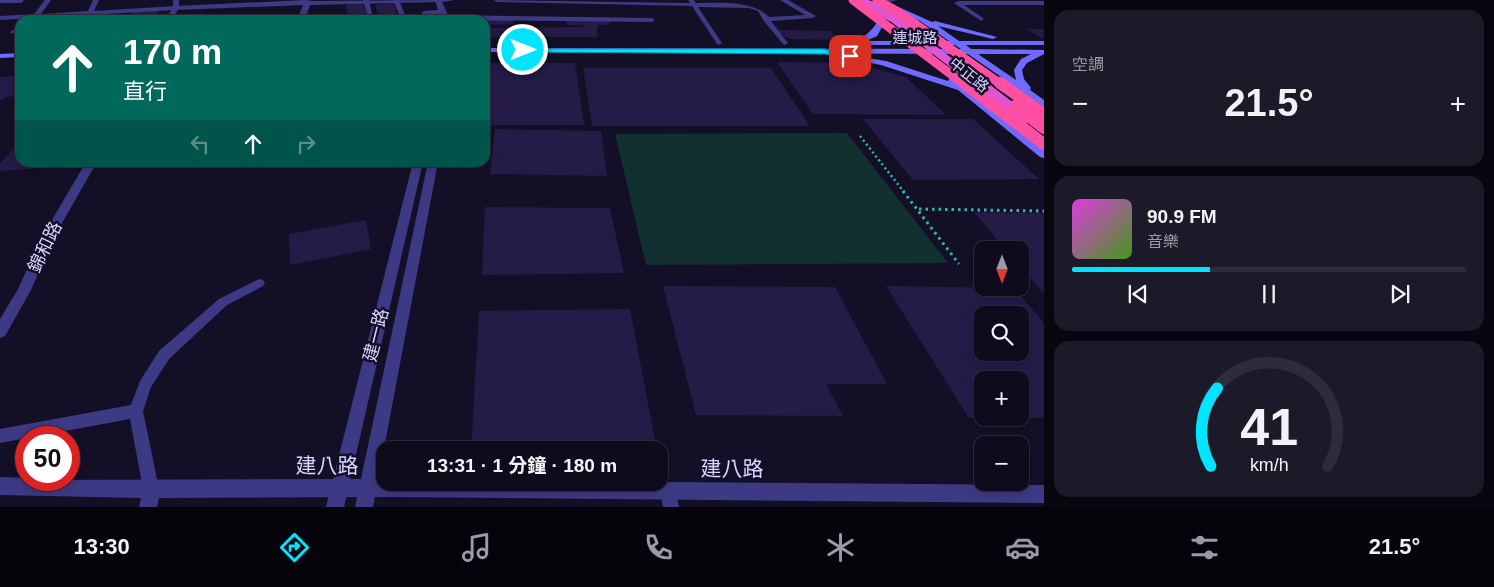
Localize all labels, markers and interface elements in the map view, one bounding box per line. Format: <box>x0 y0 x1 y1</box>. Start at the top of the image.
position arrow <box>496 23 548 75</box>
street label: 連城路 <box>892 29 938 46</box>
text: 170 m <box>123 32 222 71</box>
icon: ahead <box>40 35 105 100</box>
pin <box>829 35 871 77</box>
icon: arrive <box>836 42 864 70</box>
street label: 中正路 <box>946 54 992 95</box>
text: 空調 <box>1072 56 1104 73</box>
text: 直行 <box>123 79 167 104</box>
text: 21.5° <box>1224 82 1314 124</box>
text: − <box>1072 88 1088 119</box>
text: + <box>1450 88 1466 119</box>
icon: left <box>186 130 214 158</box>
icon: ahead <box>239 130 267 158</box>
icon: right <box>292 130 320 158</box>
text: 90.9 FM <box>1147 206 1217 227</box>
street label: 錦和路 <box>24 218 66 276</box>
text: 音樂 <box>1147 233 1179 250</box>
north arrow <box>974 241 1029 296</box>
map controls <box>974 241 1029 491</box>
icon: previous <box>1124 280 1152 308</box>
icon: pause <box>1255 280 1283 308</box>
icon: next <box>1386 280 1414 308</box>
street label: 建一路 <box>360 306 392 364</box>
button: search <box>974 306 1029 361</box>
button: + <box>974 371 1029 426</box>
text: 41 <box>1240 398 1298 456</box>
speed limit sign: 50 <box>15 426 80 491</box>
button: − <box>974 436 1029 491</box>
street label: 建八路 <box>296 454 359 477</box>
text: 13:31 · 1 分鐘 · 180 m <box>427 455 617 476</box>
text: km/h <box>1250 455 1288 475</box>
street label: 建八路 <box>701 457 764 480</box>
icon: directions <box>277 530 312 565</box>
icon: music <box>459 530 494 565</box>
icon: phone <box>641 530 676 565</box>
icon: climate <box>823 530 858 565</box>
icon: car <box>1005 530 1040 565</box>
icon: filters <box>1187 530 1222 565</box>
text: 13:30 <box>74 534 130 559</box>
text: 21.5° <box>1369 534 1420 559</box>

